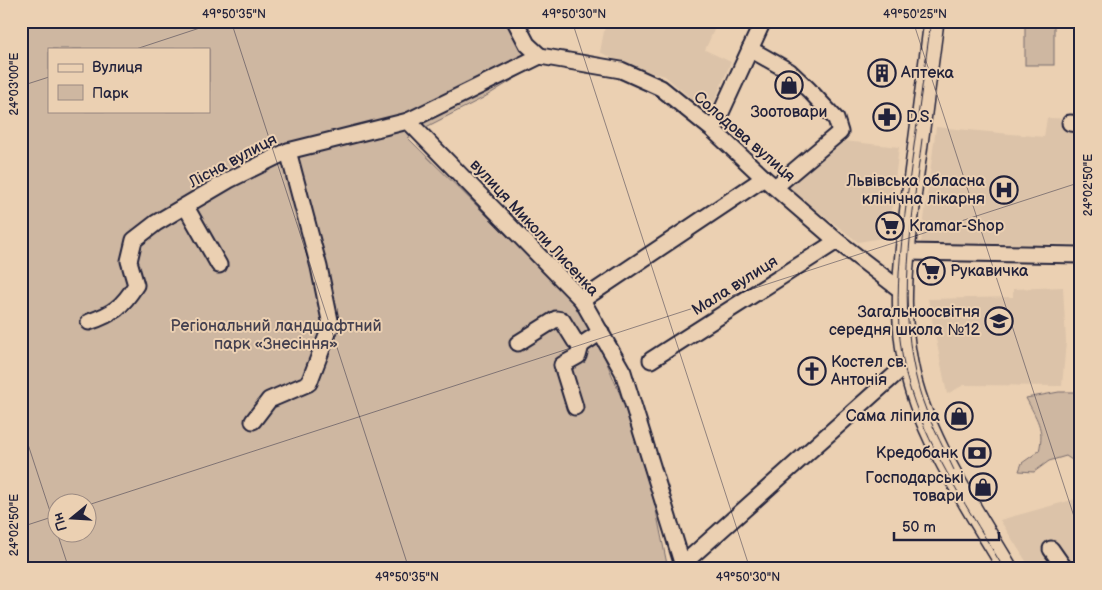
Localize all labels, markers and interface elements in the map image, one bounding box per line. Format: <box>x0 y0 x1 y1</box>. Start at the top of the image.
text: 49°50'35"N <box>202 7 266 22</box>
text: 49°50'30"N <box>542 7 606 22</box>
text: 49°50'25"N <box>883 7 947 22</box>
legend <box>48 48 210 112</box>
text: 24°03'00"E <box>7 52 22 115</box>
text: Вулиця <box>92 58 143 77</box>
building icon: Аптека <box>867 58 897 88</box>
place label: Аптека <box>900 64 955 83</box>
shop icon: Зоотовари <box>774 70 804 100</box>
text: Парк <box>92 84 129 103</box>
street label: Солодова вулиця <box>689 88 799 186</box>
pharmacy icon: D.S. <box>872 102 902 132</box>
place label: Зоотовари <box>750 103 828 122</box>
place label: D.S. <box>906 108 932 127</box>
street label: Лісна вулиця <box>185 130 280 193</box>
text: 24°02'50"E <box>1081 154 1096 216</box>
street label: вулиця Миколи Лисенка <box>466 156 603 301</box>
place label: Львівська обласна клінічна лікарня <box>845 172 986 209</box>
hospital icon: Львівська обласна клінічна лікарня <box>989 175 1019 205</box>
supermarket icon: Kramar-Shop <box>875 211 905 241</box>
place label: Kramar-Shop <box>909 217 1004 236</box>
street label: Мала вулиця <box>689 252 782 320</box>
supermarket icon: Рукавичка <box>916 256 946 286</box>
place label: Рукавичка <box>950 262 1029 281</box>
place label: Загальноосвітня середня школа №12 <box>829 303 981 340</box>
school or university icon: Загальноосвітня середня школа №12 <box>984 306 1014 336</box>
park label: Регіональний ландшафтний парк «Знесіння» <box>170 317 382 354</box>
place label: Костел св. Антонія <box>830 353 907 390</box>
church icon: Костел св. Антонія <box>797 356 827 386</box>
shop icon: Сама ліпила <box>944 401 974 431</box>
place label: Сама ліпила <box>846 407 941 426</box>
bank icon: Кредобанк <box>962 438 992 468</box>
place label: Кредобанк <box>876 444 958 463</box>
place label: Господарські товари <box>865 469 964 506</box>
shop icon: Господарські товари <box>968 472 998 502</box>
north arrow <box>48 492 98 542</box>
text: 24°02'50"E <box>7 494 22 556</box>
text: Пн <box>49 510 71 533</box>
scale bar <box>894 510 1000 542</box>
text: 50 m <box>902 518 936 537</box>
text: 49°50'35"N <box>375 570 439 585</box>
text: 49°50'30"N <box>716 570 780 585</box>

